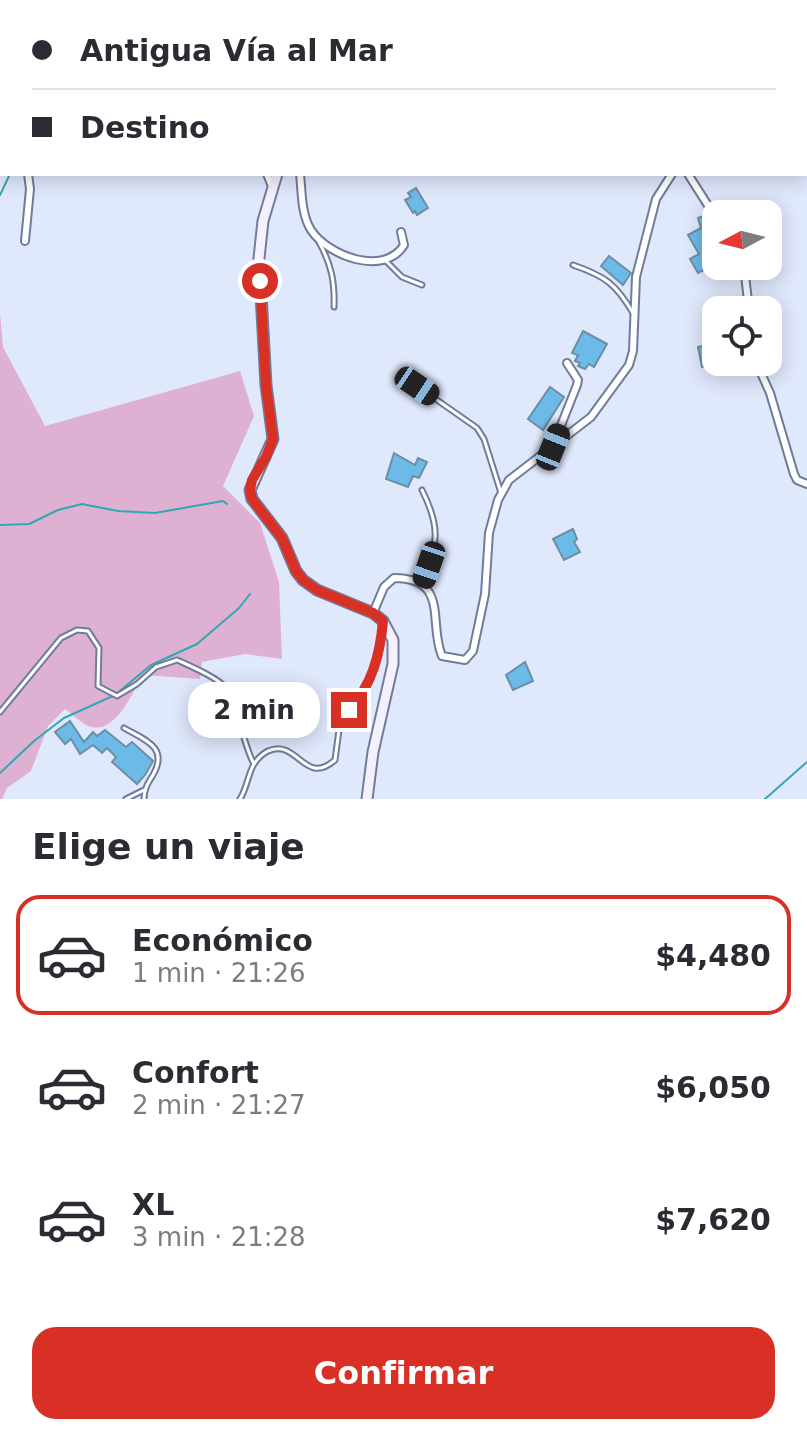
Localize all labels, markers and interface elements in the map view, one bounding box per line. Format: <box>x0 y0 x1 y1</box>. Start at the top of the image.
text: Antigua Vía al Mar <box>80 33 393 68</box>
text: Destino <box>80 110 210 145</box>
north arrow <box>702 200 782 280</box>
map controls <box>702 200 782 376</box>
route start <box>242 263 278 299</box>
button: locate <box>702 296 782 376</box>
car <box>390 363 444 409</box>
car <box>533 420 573 474</box>
car <box>410 538 448 592</box>
callout: 2 min <box>189 682 321 738</box>
route end <box>331 692 367 728</box>
text: 2 min <box>213 695 295 725</box>
text: Elige un viaje <box>32 826 305 867</box>
icon: car <box>36 919 108 991</box>
text: Económico <box>132 923 313 958</box>
text: $4,480 <box>655 938 771 973</box>
text: 1 min · 21:26 <box>132 958 306 988</box>
icon: car <box>36 1051 108 1123</box>
text: Confort <box>132 1055 259 1090</box>
text: $6,050 <box>655 1070 771 1105</box>
text: 2 min · 21:27 <box>132 1090 306 1120</box>
icon: car <box>36 1183 108 1255</box>
text: XL <box>132 1187 174 1222</box>
text: $7,620 <box>655 1202 771 1237</box>
text: 3 min · 21:28 <box>132 1222 306 1252</box>
button: Confirmar <box>32 1327 775 1419</box>

